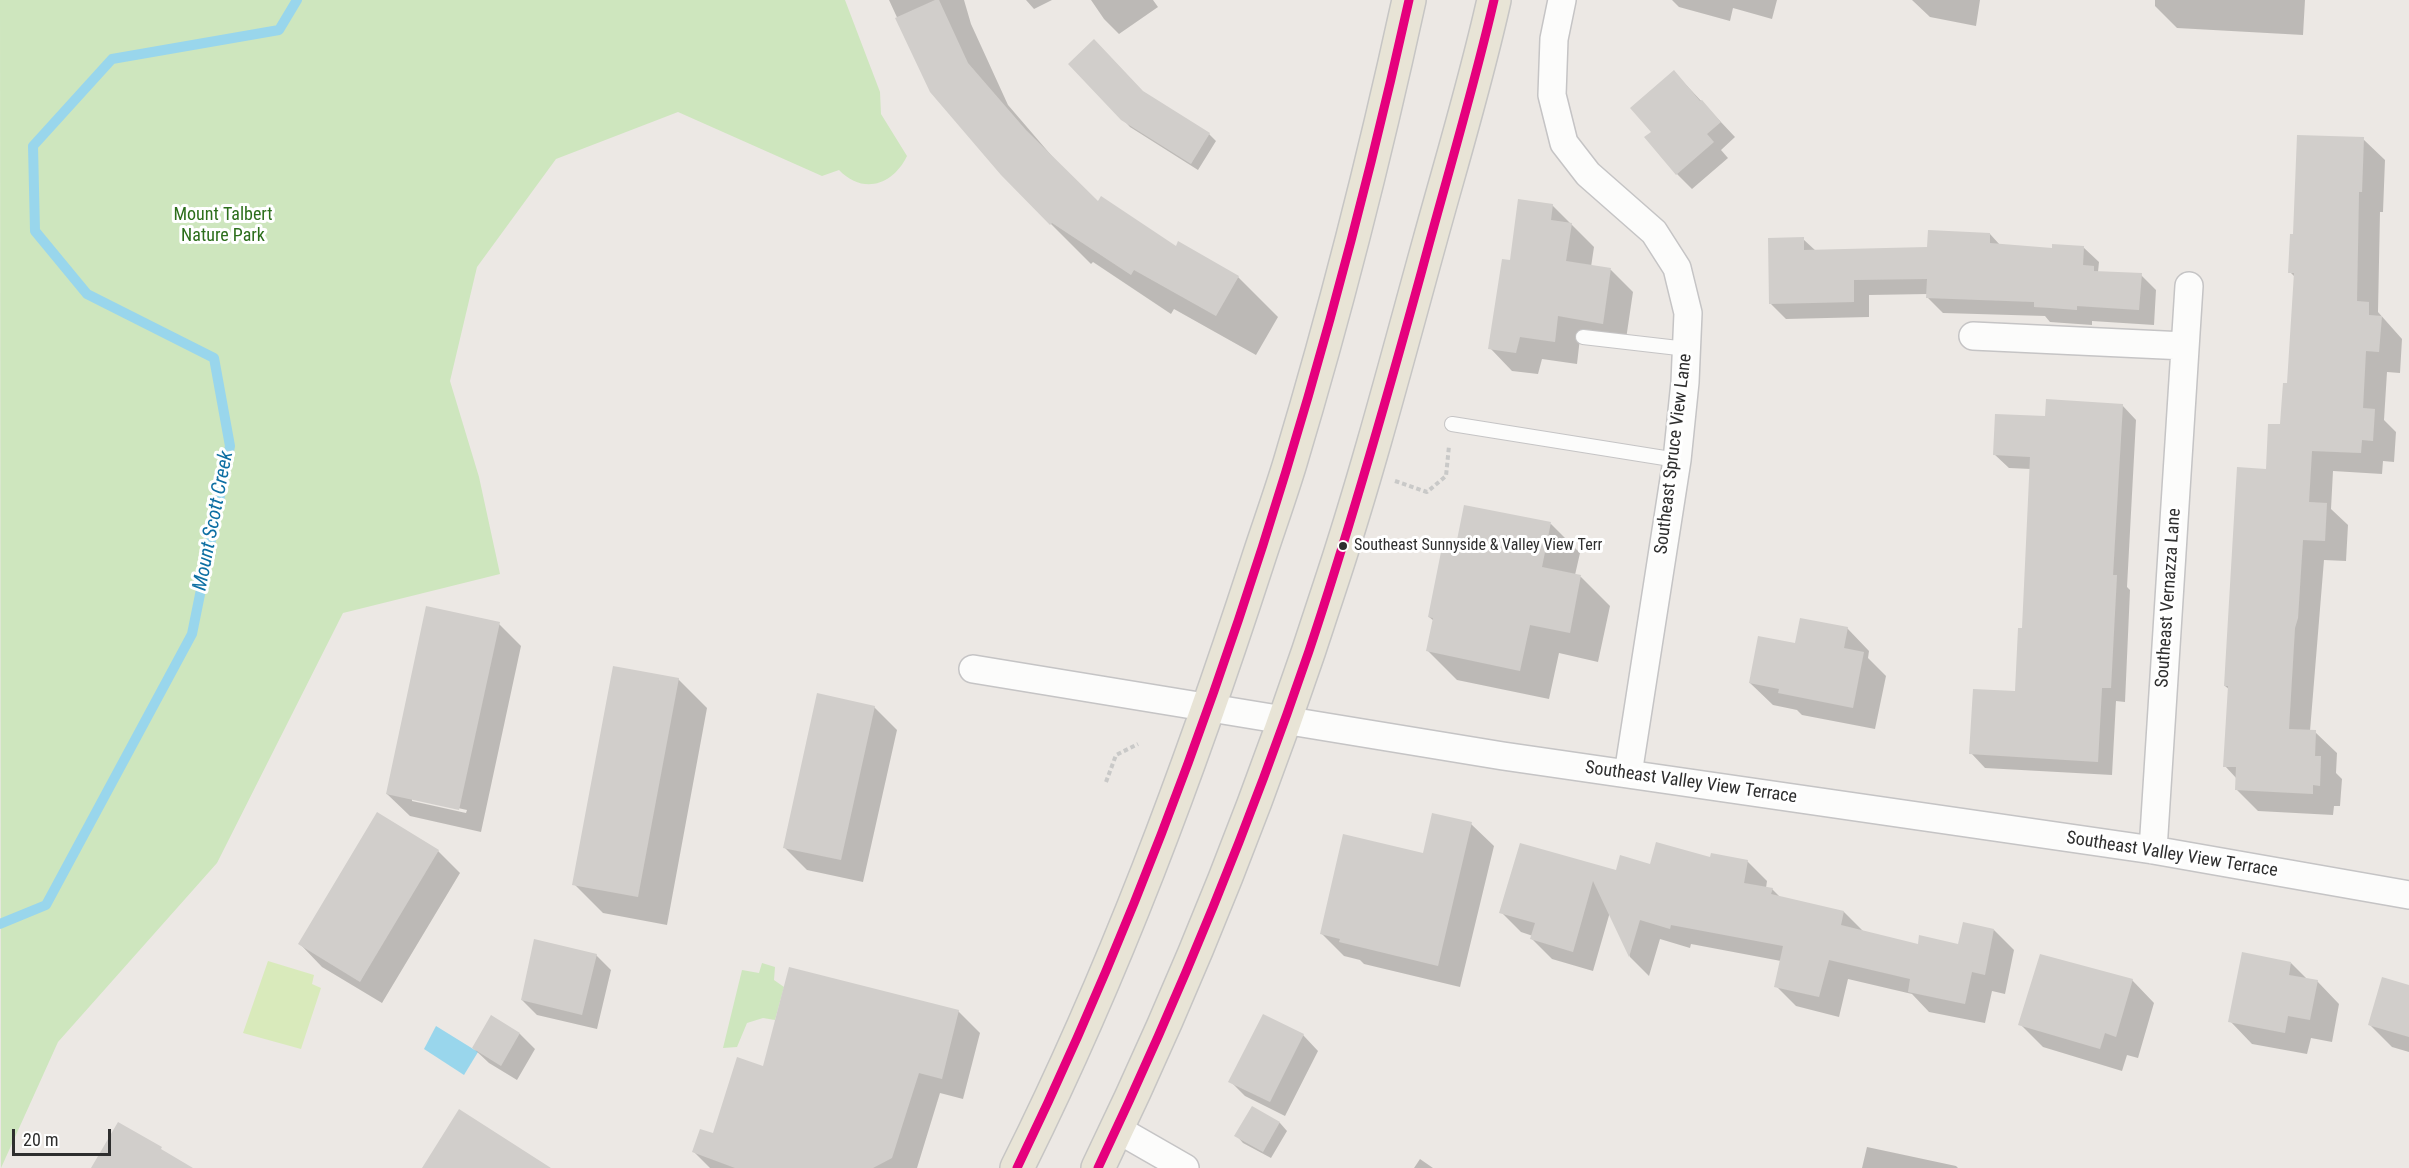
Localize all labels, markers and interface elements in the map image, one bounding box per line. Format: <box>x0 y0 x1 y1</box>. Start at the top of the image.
park label: Mount Talbert Nature Park <box>173 204 273 246</box>
street label: Southeast Spruce View Lane <box>1651 352 1697 556</box>
water label: Mount Scott Creek <box>189 449 239 593</box>
street label: Southeast Vernazza Lane <box>2152 508 2186 688</box>
place label: Southeast Sunnyside & Valley View Terr <box>1354 536 1602 556</box>
marker: Southeast Sunnyside & Valley View Terr <box>1337 540 1349 552</box>
street label: Southeast Valley View Terrace <box>1584 757 1798 809</box>
street label: Southeast Valley View Terrace <box>2065 828 2279 882</box>
scale bar <box>15 1117 114 1155</box>
text: 20 m <box>23 1129 58 1150</box>

